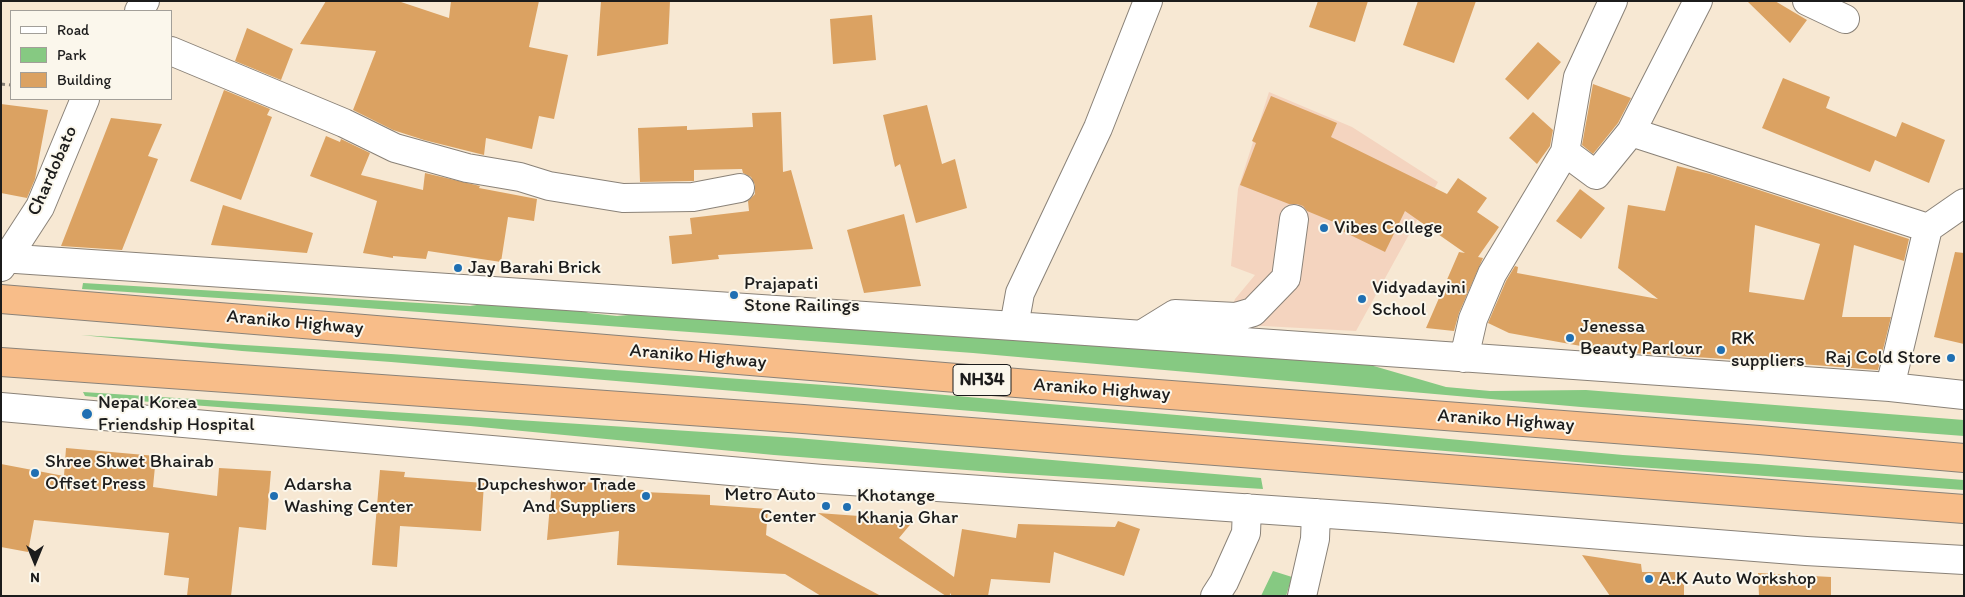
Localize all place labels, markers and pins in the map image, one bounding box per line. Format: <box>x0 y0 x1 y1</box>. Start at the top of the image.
place label: Vibes College <box>1334 217 1442 239</box>
marker: Vibes College <box>1318 222 1330 234</box>
place label: Jay Barahi Brick <box>468 257 601 279</box>
marker: Jay Barahi Brick <box>452 262 464 274</box>
place label: Prajapati Stone Railings <box>744 273 860 317</box>
place label: Vidyadayini School <box>1372 277 1466 321</box>
marker: Prajapati Stone Railings <box>728 289 740 301</box>
marker: Vidyadayini School <box>1356 293 1368 305</box>
place label: Jenessa Beauty Parlour <box>1580 316 1702 360</box>
place label: RK suppliers <box>1731 328 1804 372</box>
marker: Jenessa Beauty Parlour <box>1564 332 1576 344</box>
marker: RK suppliers <box>1715 344 1727 356</box>
place label: Raj Cold Store <box>1825 347 1941 369</box>
marker: Raj Cold Store <box>1945 352 1957 364</box>
place label: Nepal Korea Friendship Hospital <box>98 392 255 436</box>
marker: Nepal Korea Friendship Hospital <box>80 407 94 421</box>
place label: Shree Shwet Bhairab Offset Press <box>45 451 214 495</box>
marker: Shree Shwet Bhairab Offset Press <box>29 467 41 479</box>
place label: Adarsha Washing Center <box>284 474 413 518</box>
place label: Dupcheshwor Trade And Suppliers <box>477 474 636 518</box>
place label: Metro Auto Center <box>724 484 816 528</box>
place label: Khotange Khanja Ghar <box>857 485 958 529</box>
marker: Adarsha Washing Center <box>268 490 280 502</box>
marker: Dupcheshwor Trade And Suppliers <box>640 490 652 502</box>
marker: Metro Auto Center <box>820 500 832 512</box>
marker: Khotange Khanja Ghar <box>841 501 853 513</box>
place label: A.K Auto Workshop <box>1659 568 1816 590</box>
marker: A.K Auto Workshop <box>1643 573 1655 585</box>

